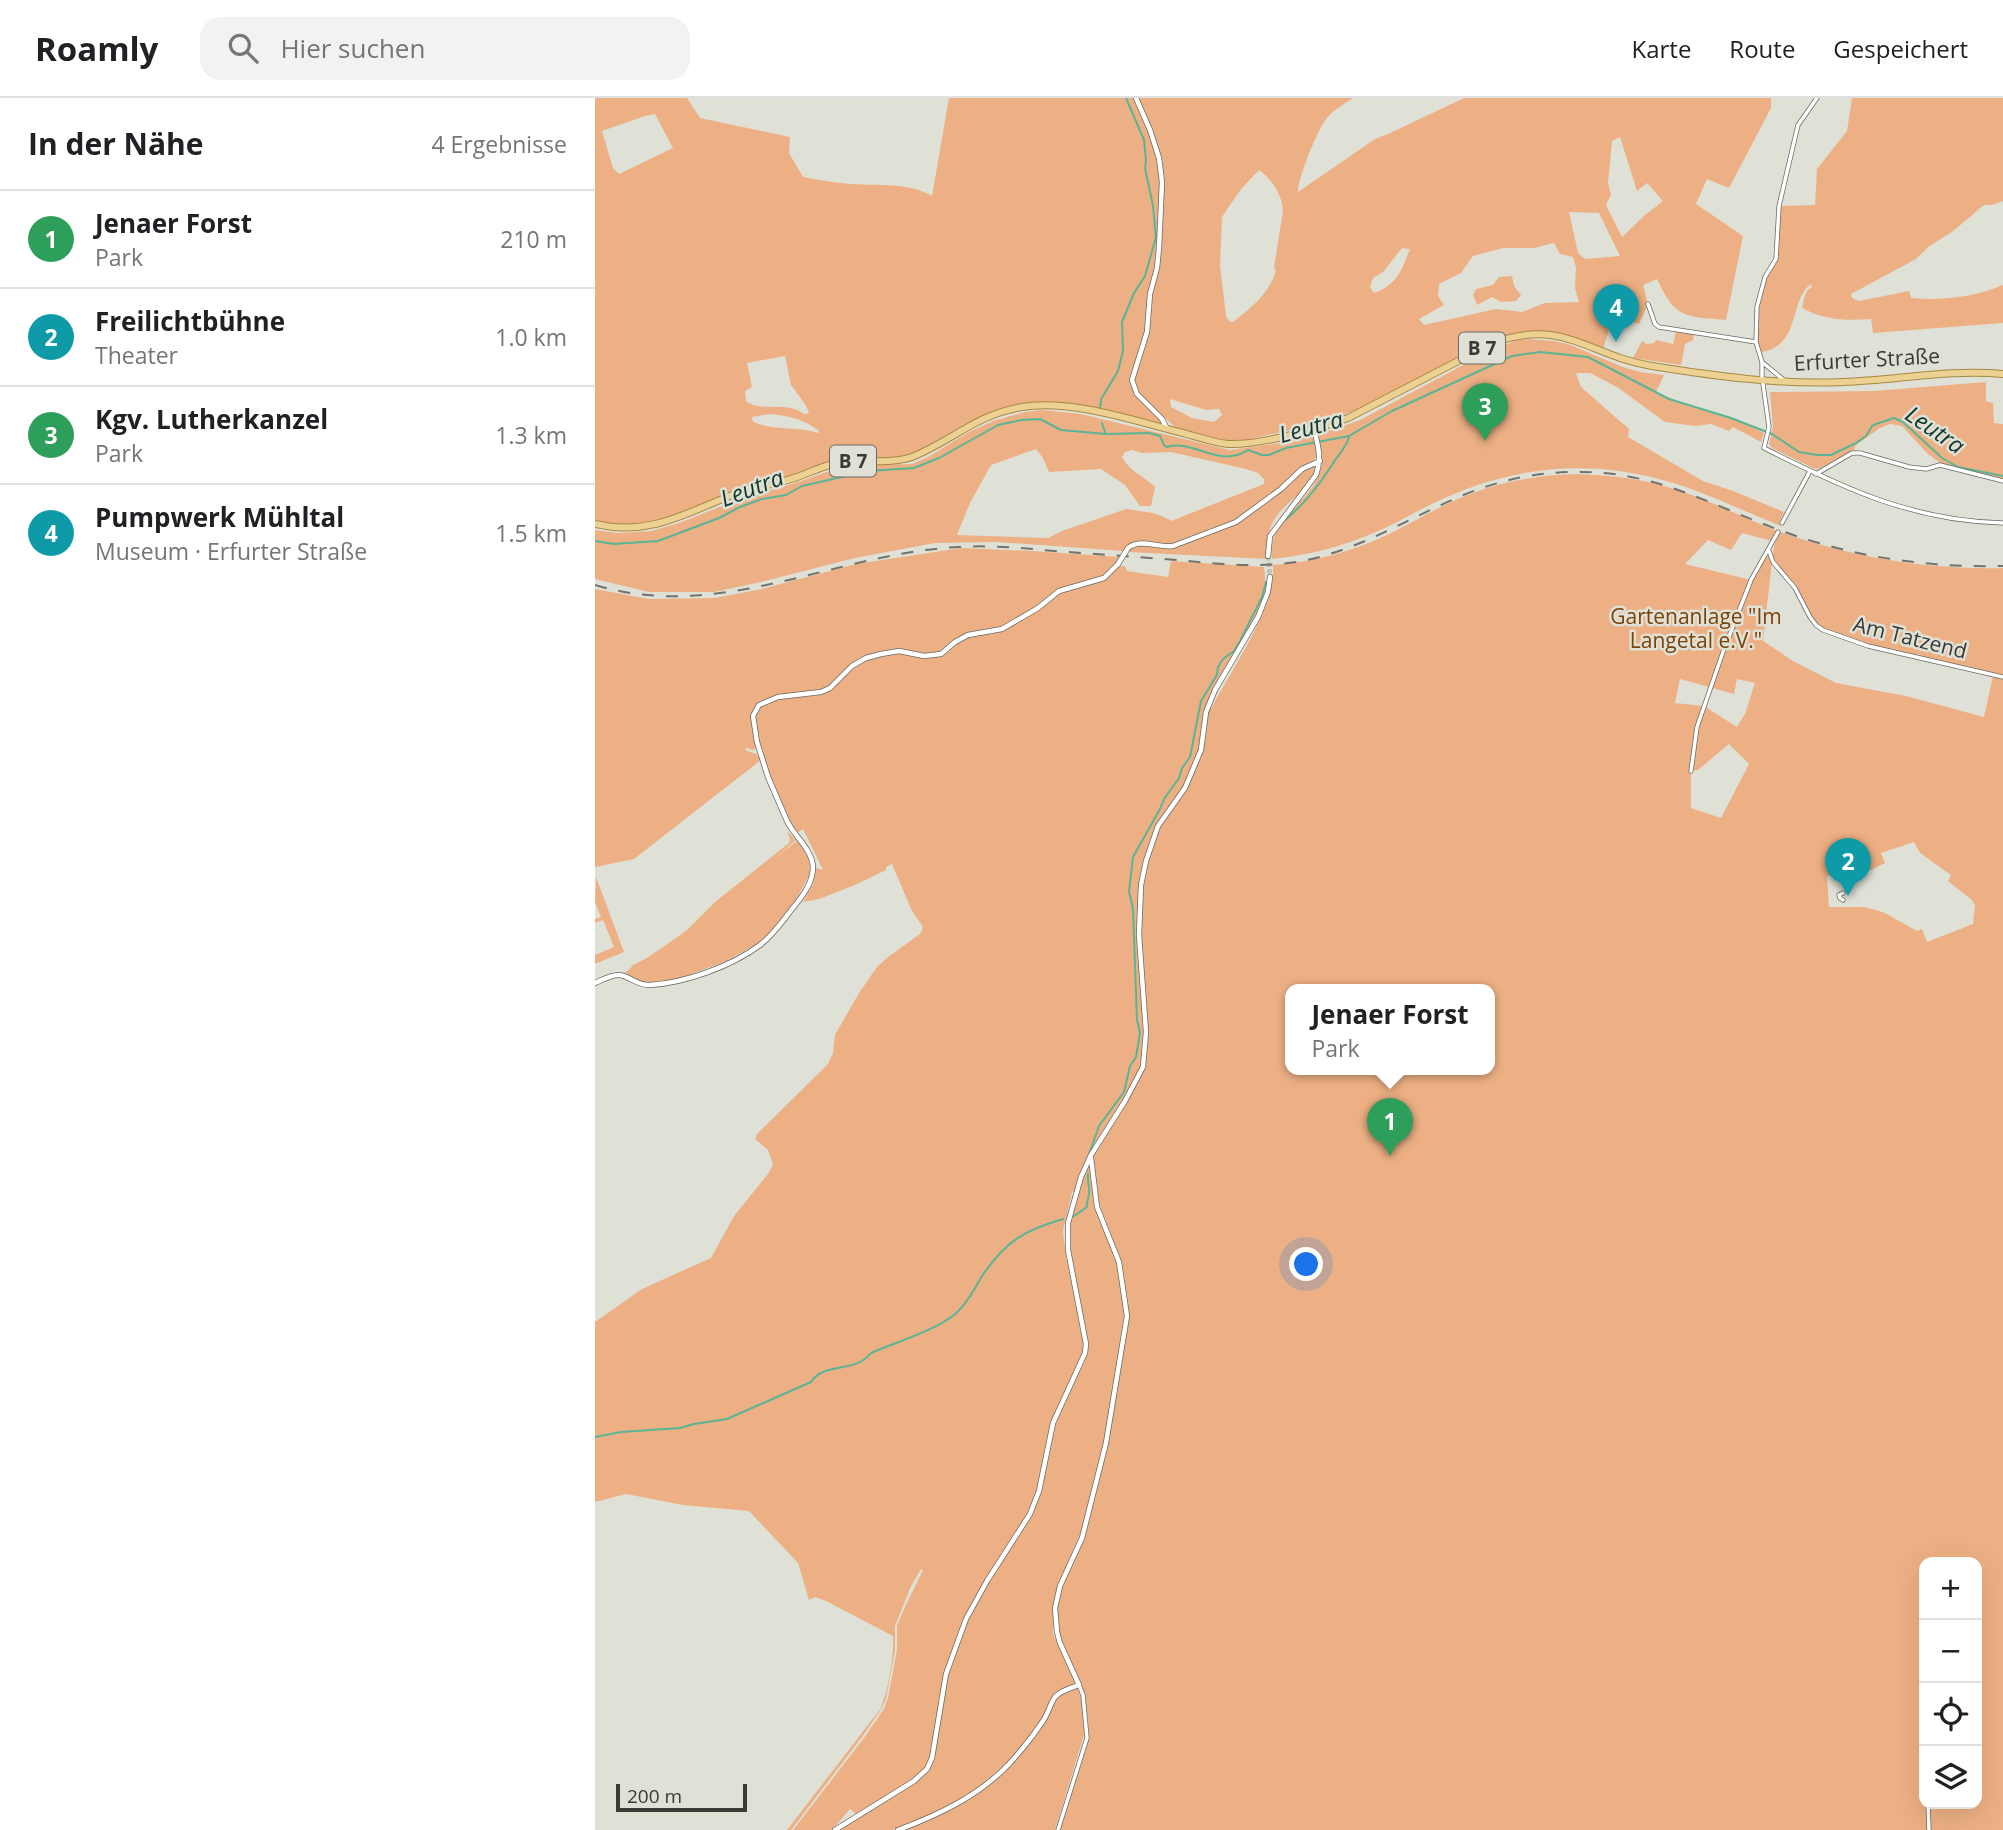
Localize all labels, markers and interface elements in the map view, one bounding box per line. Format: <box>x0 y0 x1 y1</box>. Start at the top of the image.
search box <box>200 17 690 80</box>
text: Roamly <box>35 26 158 71</box>
icon: search <box>224 29 262 67</box>
text: Hier suchen <box>280 30 425 66</box>
text: Karte <box>1631 32 1691 65</box>
text: Route <box>1729 32 1795 65</box>
text: Gespeichert <box>1833 32 1968 65</box>
text: In der Nähe <box>28 123 204 164</box>
text: 4 Ergebnisse <box>431 128 567 160</box>
text: Jenaer Forst <box>95 205 252 241</box>
text: 1 <box>44 223 58 255</box>
text: 210 m <box>500 223 567 255</box>
text: Park <box>95 241 143 273</box>
pin: 4 <box>1593 284 1639 342</box>
text: Freilichtbühne <box>95 303 285 339</box>
text: 2 <box>44 321 58 353</box>
text: 1.0 km <box>495 321 567 353</box>
road number: B 7 <box>1459 332 1505 364</box>
text: Theater <box>95 339 178 371</box>
street label: Erfurter Straße <box>1793 341 1941 377</box>
pin: 3 <box>1462 383 1508 441</box>
water label: Leutra <box>1899 398 1972 461</box>
text: Kgv. Lutherkanzel <box>95 401 328 437</box>
water label: Leutra <box>1275 402 1346 450</box>
text: 3 <box>44 419 58 451</box>
text: 1.3 km <box>495 419 567 451</box>
text: Park <box>95 437 143 469</box>
road number: B 7 <box>830 446 876 476</box>
water label: Leutra <box>715 460 788 514</box>
text: Pumpwerk Mühltal <box>95 499 344 535</box>
text: 4 <box>44 517 58 549</box>
text: 1.5 km <box>495 517 567 549</box>
text: Museum · Erfurter Straße <box>95 535 367 567</box>
park label: Gartenanlage "Im Langetal e.V." <box>1610 602 1782 654</box>
street label: Am Tatzend <box>1850 609 1970 665</box>
pin: 2 <box>1825 838 1871 896</box>
popup <box>1285 984 1495 1075</box>
text: Jenaer Forst <box>1311 996 1469 1032</box>
text: Park <box>1311 1032 1360 1064</box>
pin: 1 <box>1367 1098 1413 1156</box>
your location <box>1289 1247 1323 1281</box>
map controls <box>1919 1557 1982 1809</box>
button: + <box>1919 1557 1982 1620</box>
button: − <box>1919 1620 1982 1683</box>
button: locate <box>1919 1683 1982 1746</box>
button: layers <box>1919 1746 1982 1809</box>
scale bar <box>616 1781 747 1813</box>
text: 200 m <box>627 1783 682 1809</box>

